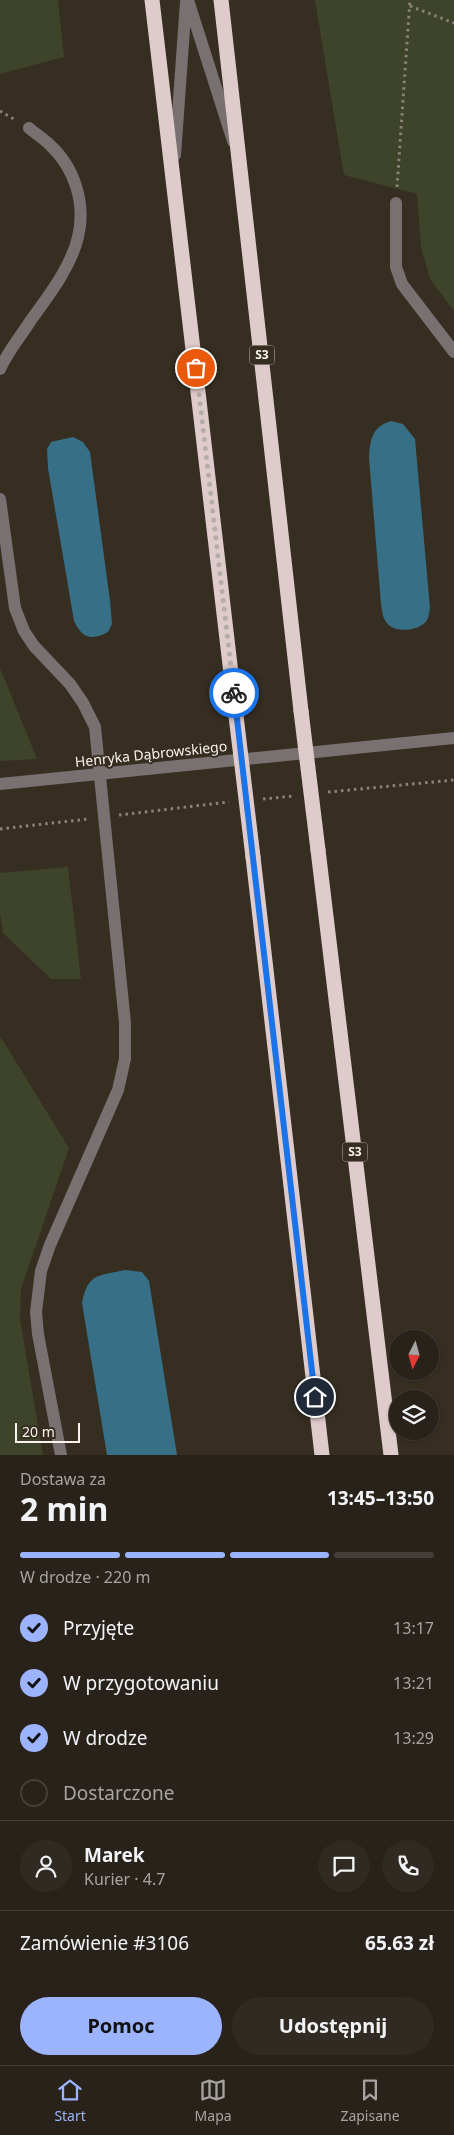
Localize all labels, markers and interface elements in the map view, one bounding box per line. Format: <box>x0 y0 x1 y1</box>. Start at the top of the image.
road number: S3 <box>250 346 274 364</box>
pin <box>175 347 217 389</box>
icon: bag <box>182 354 210 382</box>
courier <box>209 668 259 718</box>
icon: bike <box>220 679 248 707</box>
street label: Henryka Dąbrowskiego <box>74 736 228 771</box>
road number: S3 <box>342 1142 368 1162</box>
north arrow <box>389 1330 439 1380</box>
map controls <box>389 1330 439 1440</box>
pin <box>294 1376 336 1418</box>
icon: home <box>301 1383 329 1411</box>
button: layers <box>389 1390 439 1440</box>
scale bar <box>15 1420 80 1443</box>
text: 20 m <box>22 1422 55 1441</box>
text: Dostawa za <box>20 1468 106 1490</box>
text: 13:45–13:50 <box>327 1485 434 1511</box>
text: 2 min <box>20 1487 108 1530</box>
text: W drodze · 220 m <box>20 1566 150 1588</box>
icon: check <box>20 1614 48 1642</box>
text: Przyjęte <box>63 1615 134 1641</box>
text: 13:17 <box>393 1617 434 1639</box>
icon: check <box>20 1669 48 1697</box>
text: W przygotowaniu <box>63 1670 219 1696</box>
text: 13:21 <box>393 1672 434 1694</box>
icon: check <box>20 1724 48 1752</box>
text: W drodze <box>63 1725 148 1751</box>
text: 13:29 <box>393 1727 434 1749</box>
text: Dostarczone <box>63 1780 174 1806</box>
button: person <box>20 1840 72 1892</box>
button: chat <box>318 1840 370 1892</box>
button: phone <box>382 1840 434 1892</box>
text: Marek <box>84 1842 145 1868</box>
text: Kurier · 4.7 <box>84 1868 165 1890</box>
text: Zamówienie #3106 <box>20 1930 189 1956</box>
text: 65.63 zł <box>365 1930 434 1956</box>
button: Pomoc <box>20 1997 222 2055</box>
button: Udostępnij <box>232 1997 434 2055</box>
tab: Start <box>54 2076 86 2125</box>
tab: Mapa <box>195 2076 232 2125</box>
tab: Zapisane <box>340 2076 400 2125</box>

